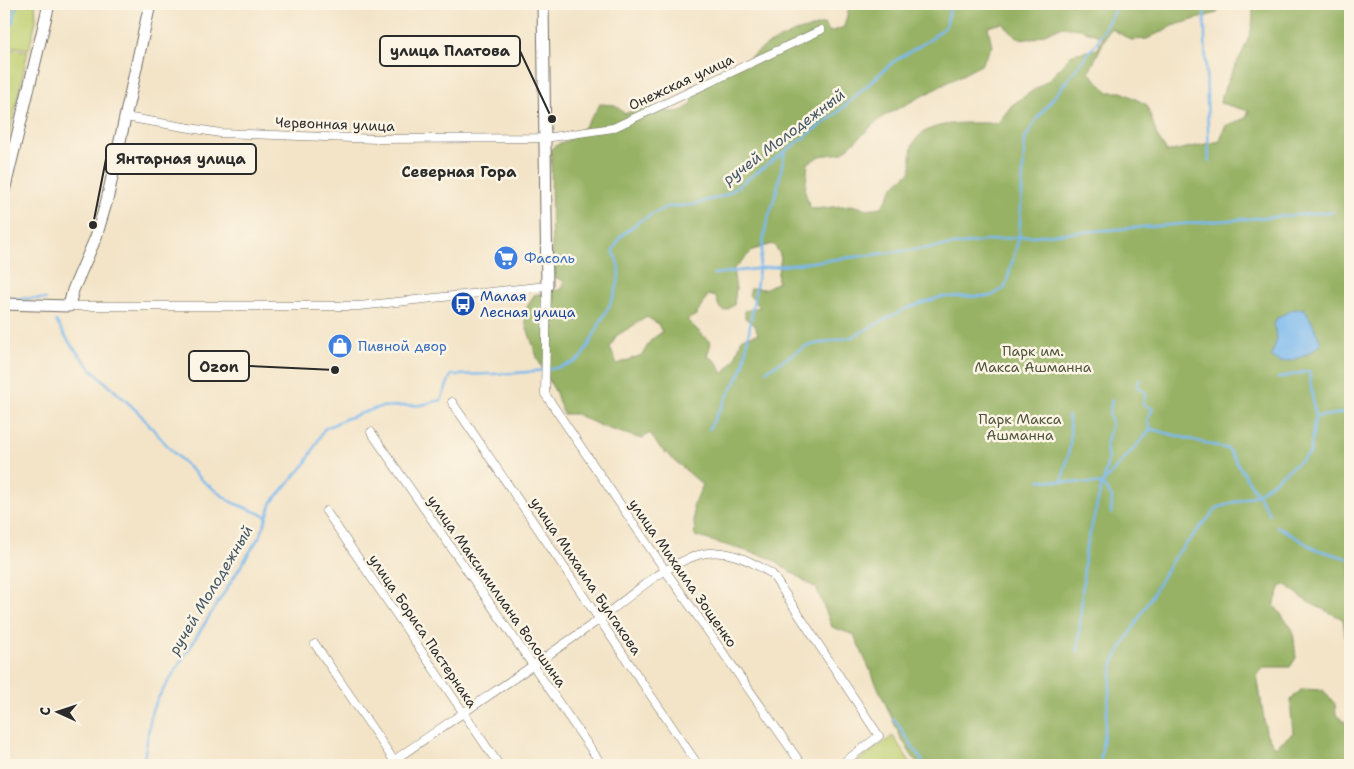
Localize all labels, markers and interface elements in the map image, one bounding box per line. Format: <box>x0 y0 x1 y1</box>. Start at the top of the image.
callout: улица Платова <box>380 36 520 66</box>
text: улица Платова <box>390 41 511 61</box>
street label: Онежская улица <box>626 50 737 114</box>
water label: ручей Молодежный <box>718 85 849 190</box>
street label: Червонная улица <box>275 113 395 135</box>
callout: Янтарная улица <box>106 144 256 174</box>
text: Янтарная улица <box>116 149 246 169</box>
district label: Северная Гора <box>402 162 517 182</box>
supermarket icon: Фасоль <box>493 245 519 271</box>
place label: Фасоль <box>524 249 575 267</box>
place label: Малая Лесная улица <box>480 287 576 321</box>
bus stop icon: Малая Лесная улица <box>450 291 476 317</box>
shop icon: Пивной двор <box>327 333 353 359</box>
place label: Пивной двор <box>358 337 447 355</box>
park label: Парк им. Макса Ашманна <box>974 342 1092 376</box>
callout: Ozon <box>189 351 249 381</box>
text: Ozon <box>199 357 239 377</box>
park label: Парк Макса Ашманна <box>979 410 1062 444</box>
street label: улица Максимилиана Волошина <box>424 491 571 691</box>
street label: улица Михаила Булгакова <box>526 494 646 659</box>
street label: улица Михаила Зощенко <box>625 495 741 651</box>
water label: ручей Молодежный <box>164 522 258 659</box>
street label: улица Бориса Пастернака <box>365 551 481 711</box>
north arrow <box>32 686 82 736</box>
text: С <box>36 707 54 716</box>

